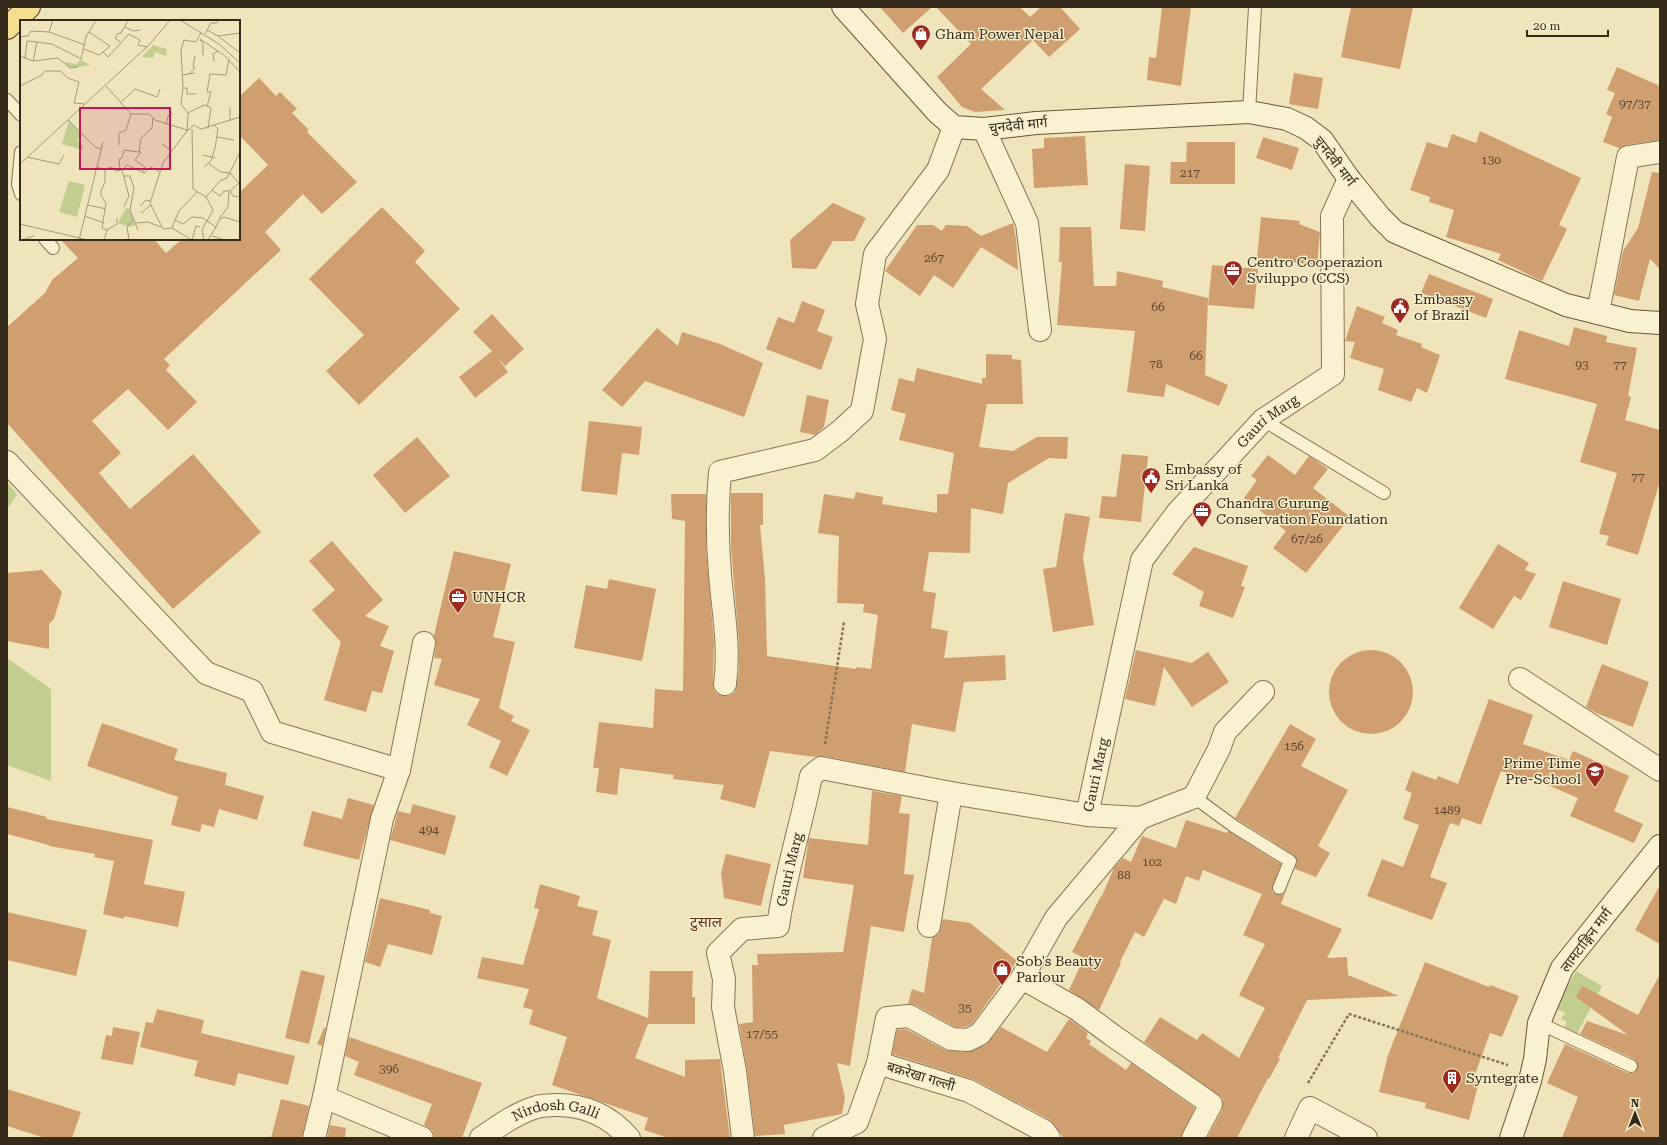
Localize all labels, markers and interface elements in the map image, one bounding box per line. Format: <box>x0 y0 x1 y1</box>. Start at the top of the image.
scale bar <box>1527 12 1608 38</box>
text: 20 m <box>1533 19 1560 33</box>
inset map <box>20 20 240 240</box>
shop icon: Gham Power Nepal <box>910 23 932 51</box>
place label: Gham Power Nepal <box>935 26 1064 42</box>
house number: 97/37 <box>1619 97 1651 111</box>
street label: चुनदेवी मार्ग <box>988 113 1049 138</box>
street label: चुनदेवी मार्ग <box>1309 132 1361 191</box>
house number: 130 <box>1481 153 1501 167</box>
house number: 217 <box>1180 166 1200 180</box>
house number: 267 <box>924 251 944 265</box>
place label: Centro Cooperazion Sviluppo (CCS) <box>1247 254 1383 286</box>
office icon: Centro Cooperazion Sviluppo (CCS) <box>1222 259 1244 287</box>
place label: Embassy of Brazil <box>1414 291 1474 323</box>
public building icon: Embassy of Brazil <box>1389 296 1411 324</box>
house number: 66 <box>1151 300 1165 314</box>
house number: 66 <box>1189 349 1203 363</box>
house number: 78 <box>1149 357 1163 371</box>
house number: 93 <box>1575 358 1589 372</box>
house number: 77 <box>1613 358 1627 372</box>
street label: Gauri Marg <box>1233 391 1301 451</box>
place label: Embassy of Sri Lanka <box>1165 461 1242 493</box>
public building icon: Embassy of Sri Lanka <box>1140 466 1162 494</box>
house number: 77 <box>1631 470 1645 484</box>
place label: Chandra Gurung Conservation Foundation <box>1216 495 1388 527</box>
office icon: Chandra Gurung Conservation Foundation <box>1191 500 1213 528</box>
house number: 67/26 <box>1291 532 1323 546</box>
office icon: UNHCR <box>447 586 469 614</box>
place label: UNHCR <box>472 589 526 605</box>
street label: Gauri Marg <box>1080 736 1111 813</box>
house number: 156 <box>1284 739 1304 753</box>
place label: Prime Time Pre-School <box>1503 755 1582 787</box>
school or university icon: Prime Time Pre-School <box>1584 760 1606 788</box>
house number: 1489 <box>1434 803 1461 817</box>
house number: 494 <box>419 823 439 837</box>
street label: Gauri Marg <box>773 831 806 908</box>
house number: 102 <box>1142 855 1162 869</box>
house number: 88 <box>1117 868 1131 882</box>
street label: लामटाङ्गिन मार्ग <box>1557 904 1616 975</box>
district label: टुसाल <box>690 913 723 932</box>
place label: Sob's Beauty Parlour <box>1016 953 1103 985</box>
shop icon: Sob's Beauty Parlour <box>991 958 1013 986</box>
house number: 35 <box>958 1001 972 1015</box>
house number: 17/55 <box>746 1027 778 1041</box>
street label: बक्ररेखा गल्ली <box>885 1057 958 1094</box>
house number: 396 <box>379 1062 399 1076</box>
building icon: Syntegrate <box>1441 1067 1463 1095</box>
place label: Syntegrate <box>1466 1070 1539 1086</box>
north arrow <box>1615 1093 1655 1133</box>
street label: Nirdosh Galli <box>509 1096 603 1124</box>
text: N <box>1631 1097 1640 1110</box>

